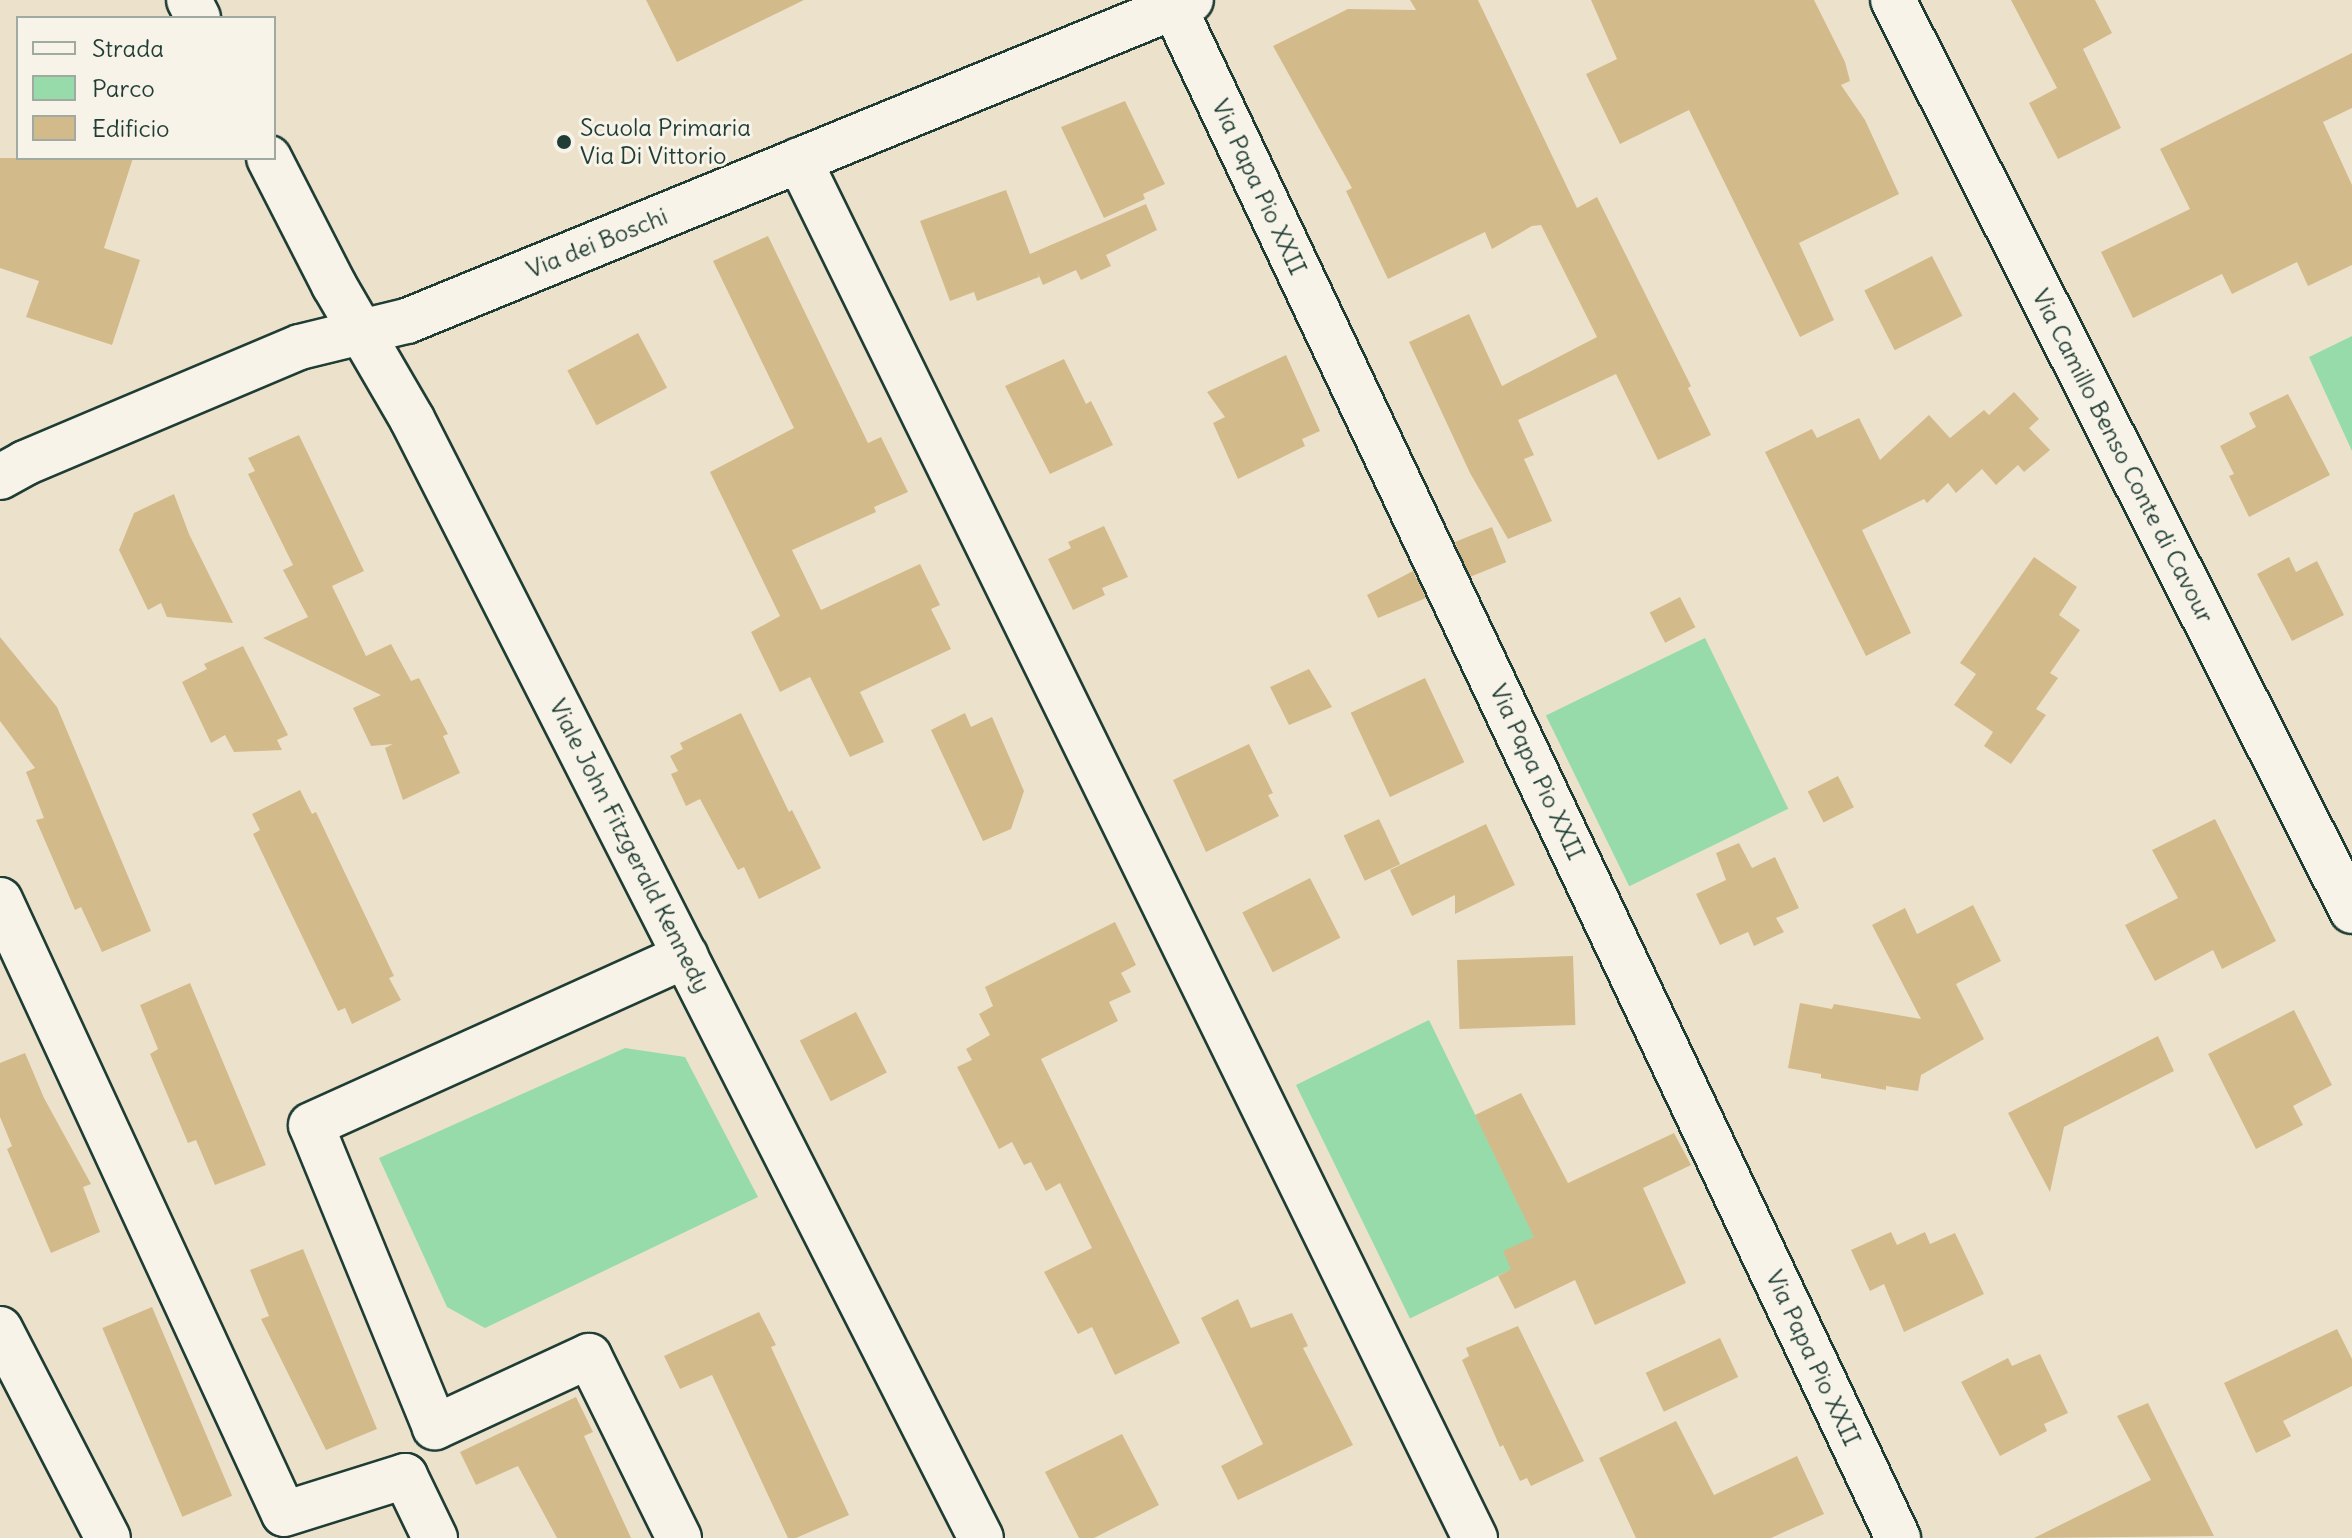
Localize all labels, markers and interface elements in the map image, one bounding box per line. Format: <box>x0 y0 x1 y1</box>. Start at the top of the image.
legend <box>16 16 276 160</box>
text: Strada <box>92 33 164 63</box>
text: Parco <box>92 73 155 103</box>
street label: Via Papa Pio XXII <box>1206 95 1312 279</box>
text: Edificio <box>92 113 170 143</box>
place label: Scuola Primaria Via Di Vittorio <box>580 114 751 170</box>
marker: Scuola Primaria Via Di Vittorio <box>555 133 573 151</box>
street label: Via dei Boschi <box>522 202 672 284</box>
street label: Via Camillo Benso Conte di Cavour <box>2026 284 2220 628</box>
street label: Via Papa Pio XXII <box>1484 680 1590 864</box>
street label: Viale John Fitzgerald Kennedy <box>543 694 717 998</box>
street label: Via Papa Pio XXII <box>1760 1266 1866 1450</box>

